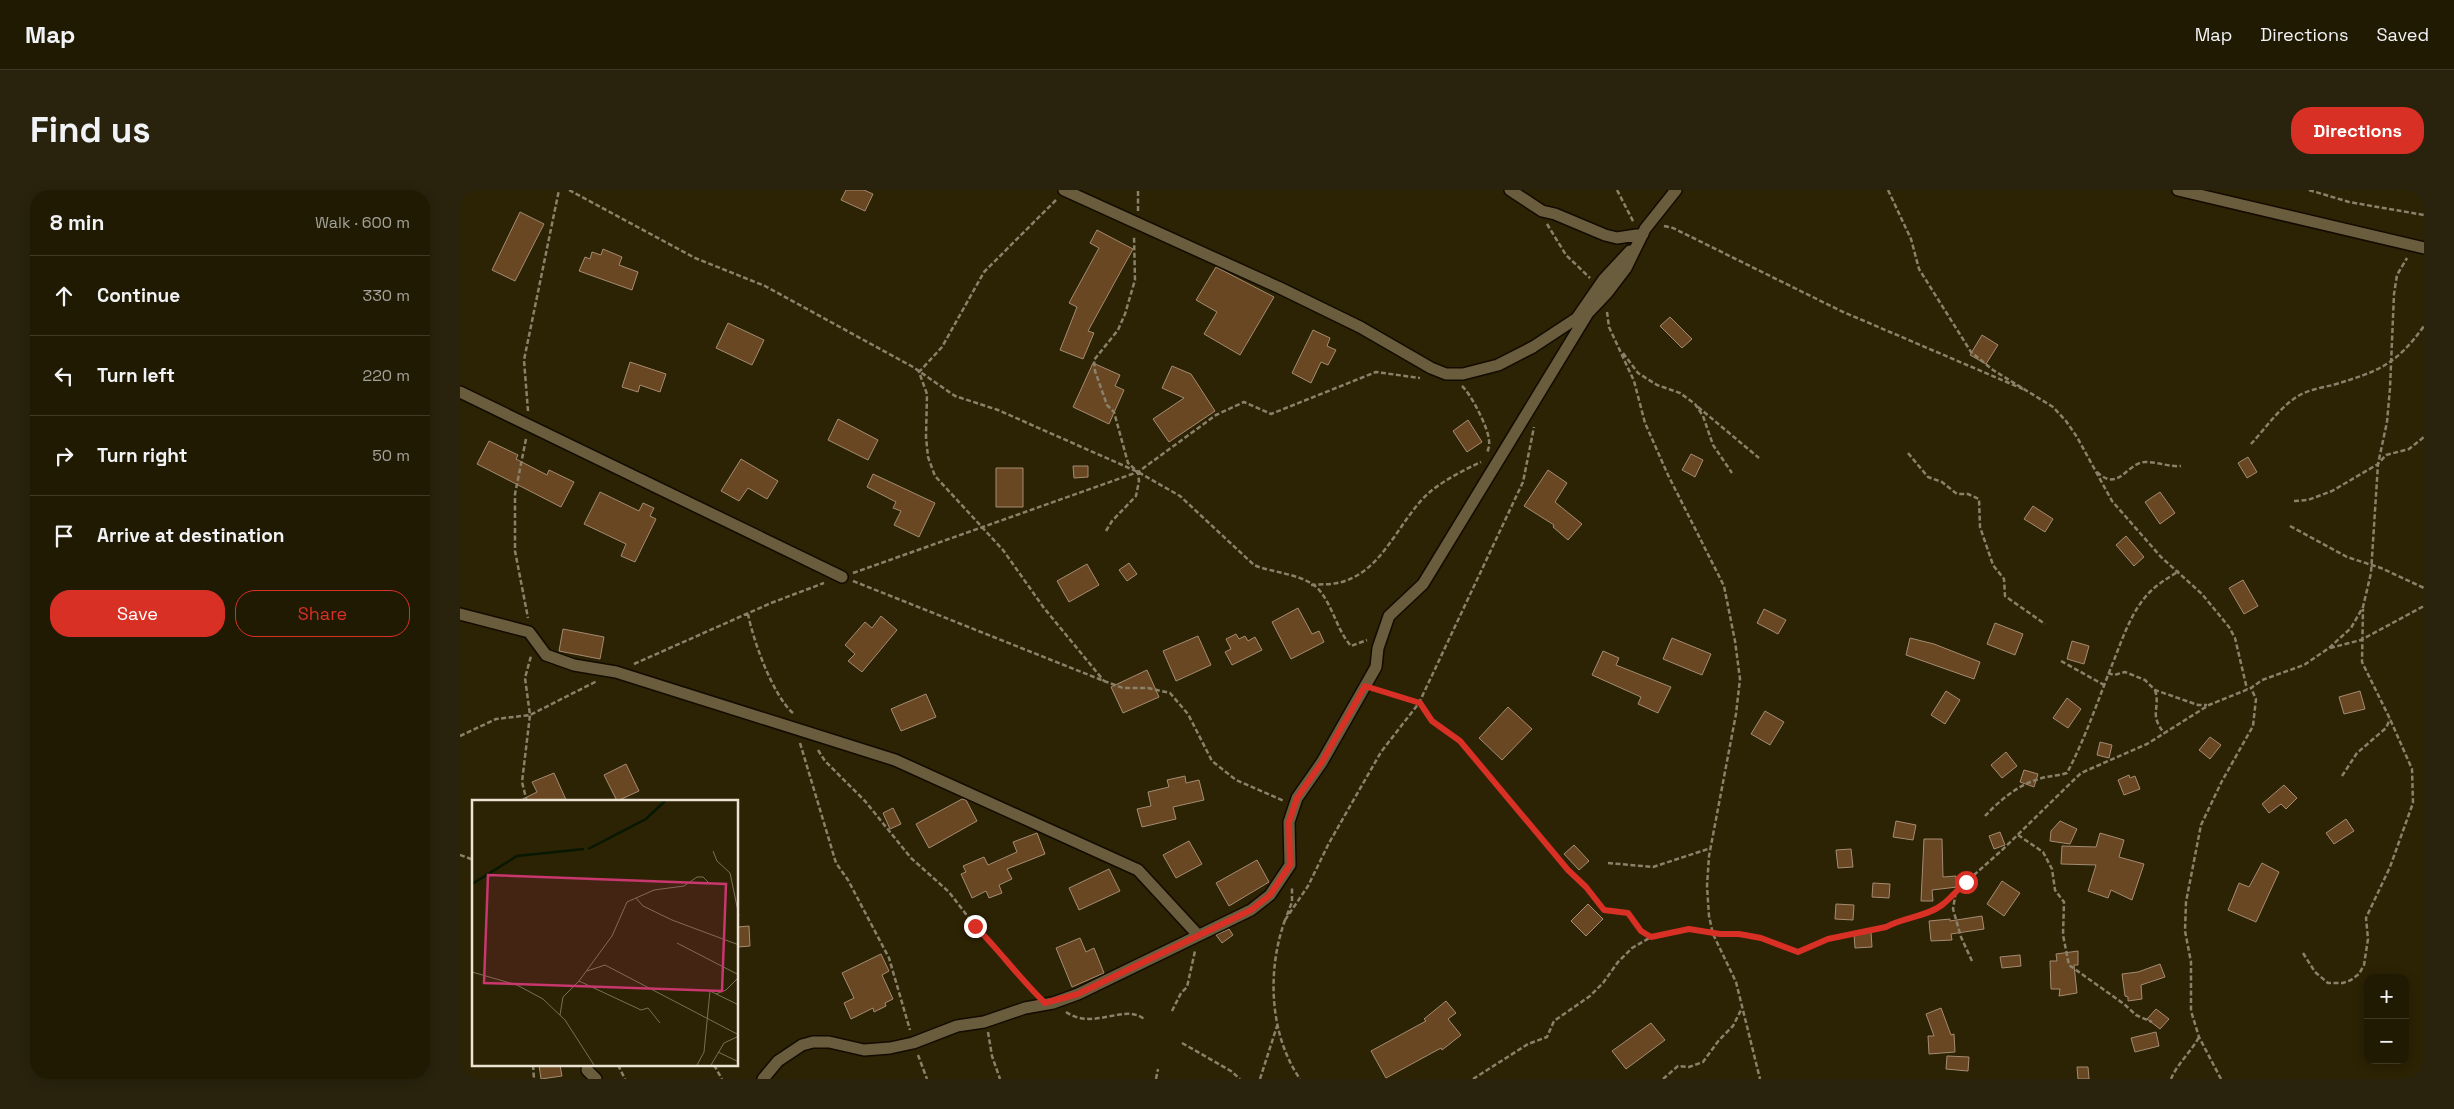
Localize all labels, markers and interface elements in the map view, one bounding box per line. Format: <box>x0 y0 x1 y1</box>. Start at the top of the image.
text: Map <box>25 19 75 50</box>
text: Map <box>2195 23 2232 46</box>
text: Directions <box>2260 23 2349 46</box>
text: Saved <box>2377 23 2429 46</box>
button: Directions <box>2291 107 2424 154</box>
text: Find us <box>30 108 151 152</box>
text: 8 min <box>50 209 104 236</box>
text: Walk · 600 m <box>315 212 410 233</box>
icon: ahead <box>50 282 78 310</box>
text: Continue <box>97 283 180 308</box>
text: 330 m <box>363 285 410 306</box>
icon: left <box>50 362 78 390</box>
text: Turn left <box>97 363 175 388</box>
text: 220 m <box>363 365 410 386</box>
icon: right <box>50 442 78 470</box>
text: Turn right <box>97 443 187 468</box>
text: 50 m <box>372 445 410 466</box>
icon: arrive <box>50 522 78 550</box>
text: Arrive at destination <box>97 523 285 548</box>
button: Save <box>50 590 225 637</box>
button: Share <box>235 590 410 637</box>
inset map <box>472 800 739 1066</box>
route start <box>1955 871 1978 894</box>
route end <box>964 915 987 938</box>
map controls <box>2364 974 2409 1064</box>
button: + <box>2364 974 2409 1019</box>
button: − <box>2364 1019 2409 1064</box>

